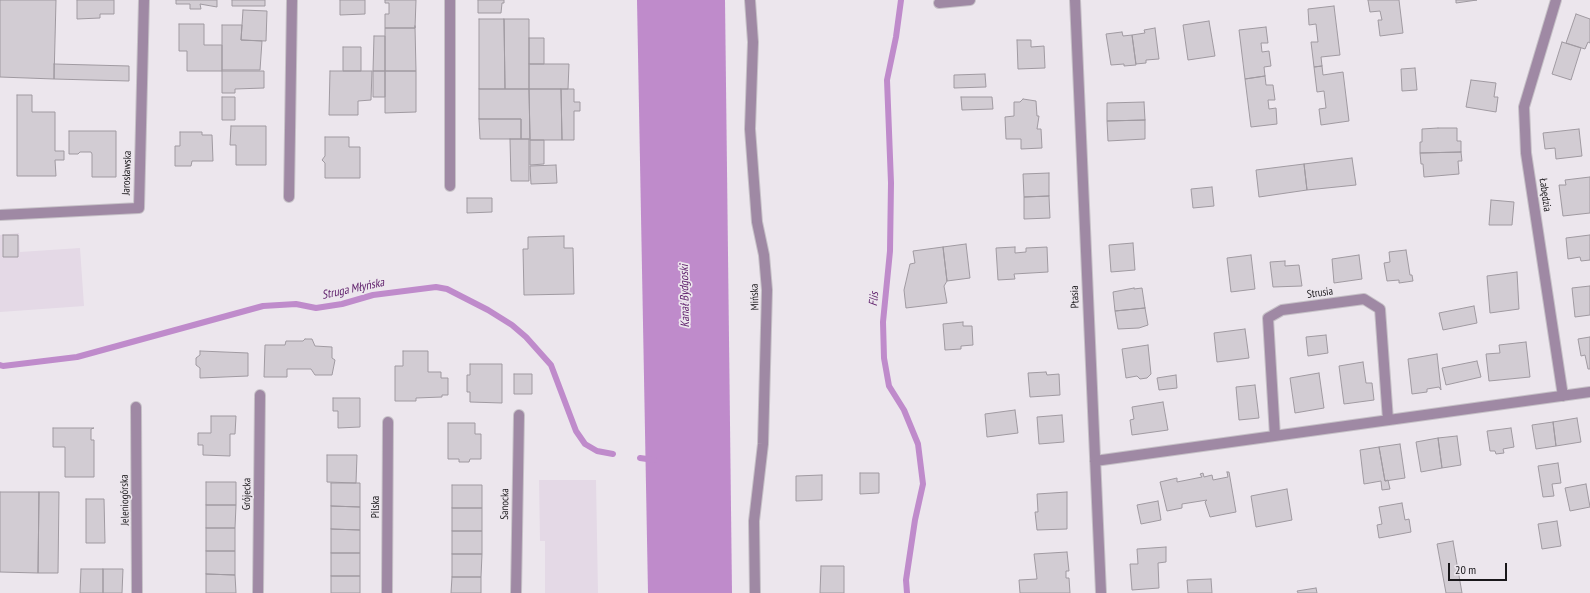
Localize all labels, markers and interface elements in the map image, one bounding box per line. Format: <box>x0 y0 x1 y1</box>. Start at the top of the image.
street label: Jarosławska <box>120 151 134 195</box>
street label: Łabędzia <box>1536 177 1554 213</box>
water label: Kanał Bydgoski <box>677 264 693 328</box>
water label: Struga Młyńska <box>321 275 385 303</box>
street label: Mińska <box>748 283 762 311</box>
street label: Ptasia <box>1068 285 1082 309</box>
street label: Strusia <box>1306 285 1334 301</box>
water label: Flis <box>866 291 882 307</box>
street label: Jeleniogórska <box>118 474 132 526</box>
street label: Grójecka <box>240 478 254 510</box>
street label: Sanocka <box>498 488 512 520</box>
street label: Pilska <box>369 496 383 518</box>
scale bar <box>1450 555 1509 581</box>
text: 20 m <box>1455 562 1476 577</box>

